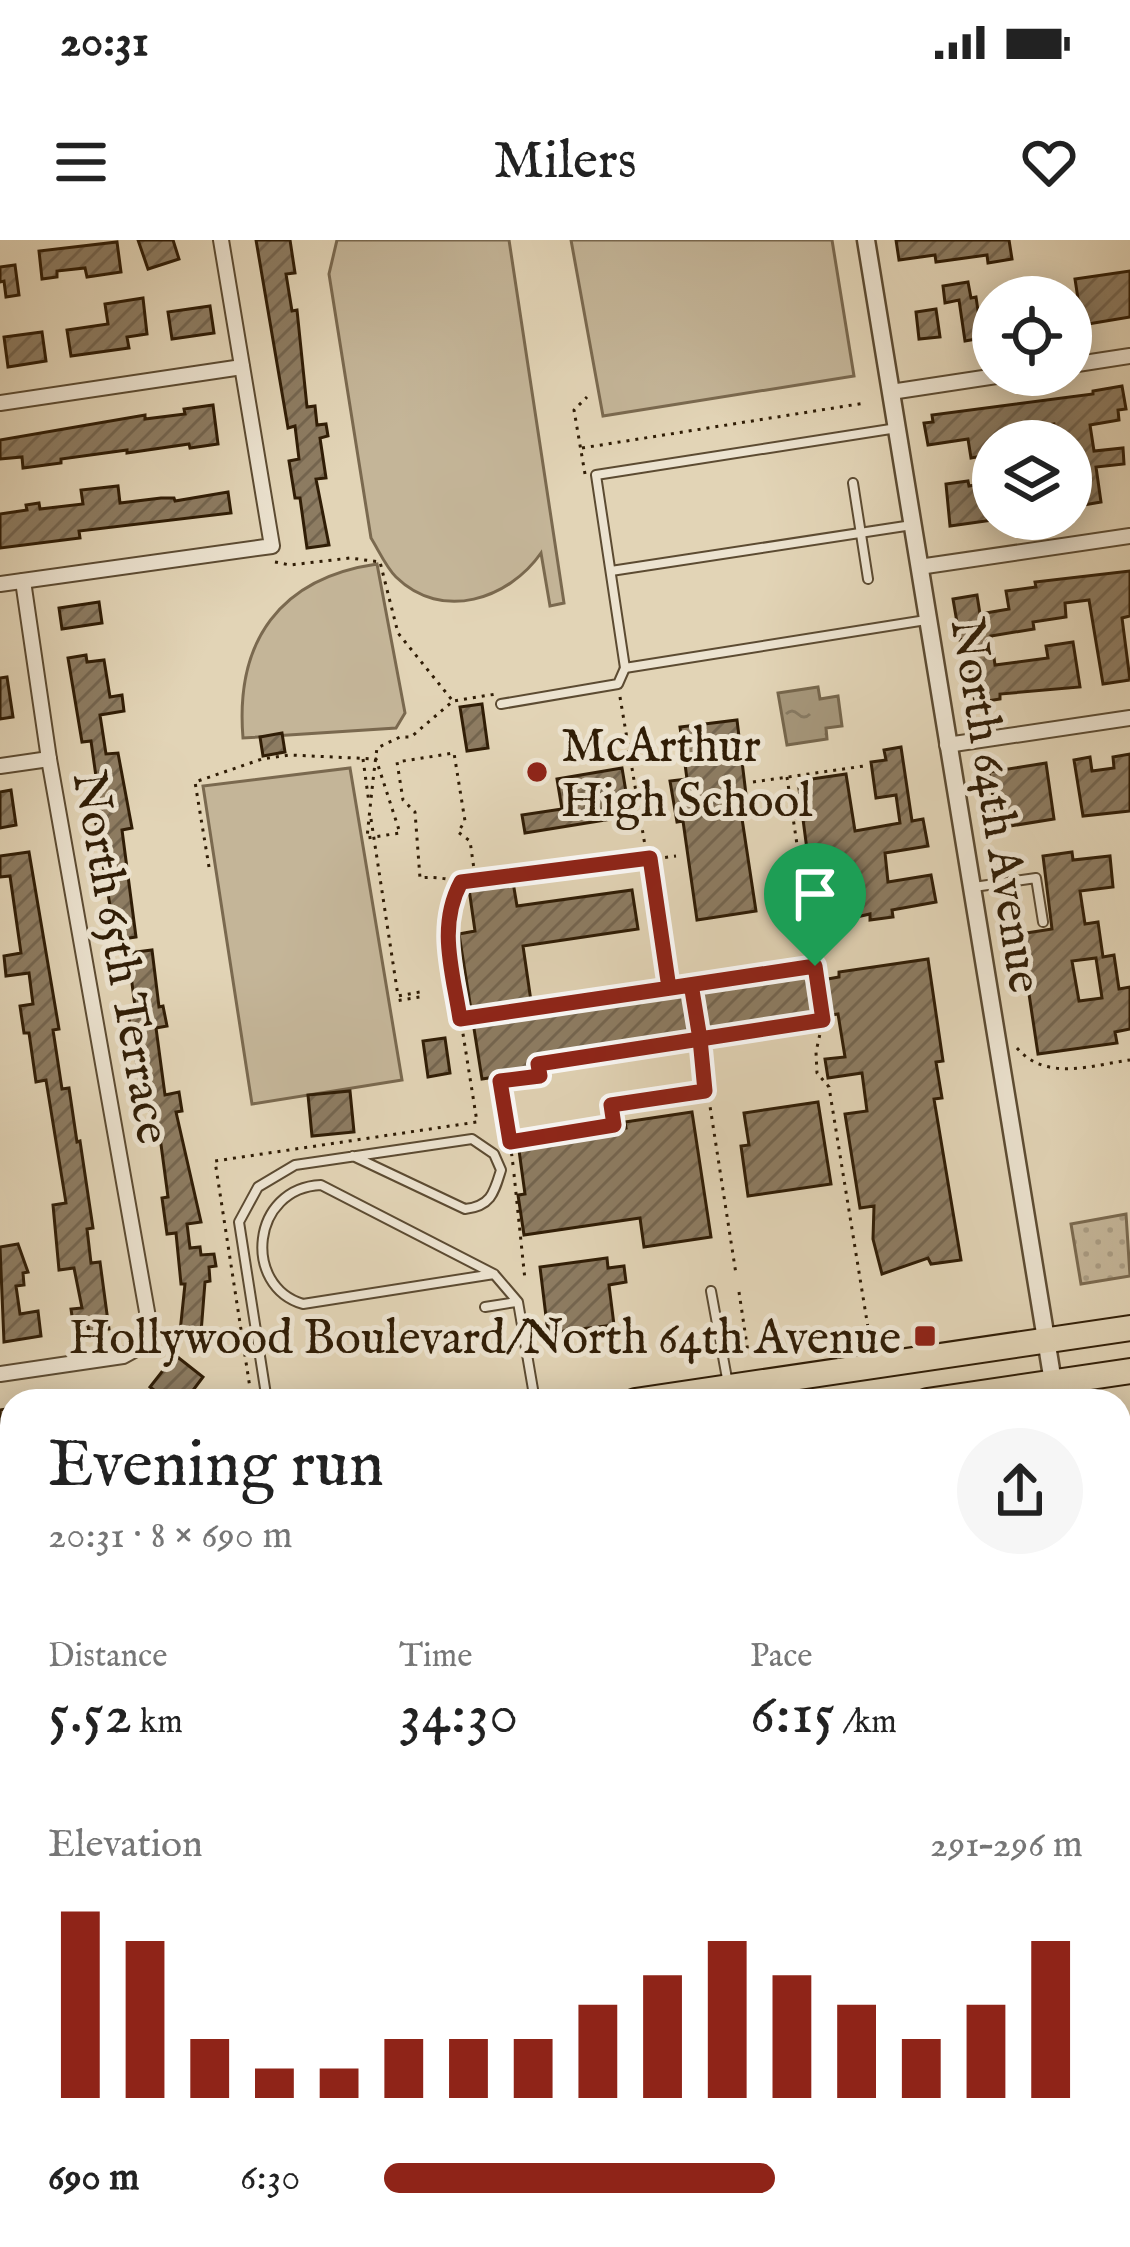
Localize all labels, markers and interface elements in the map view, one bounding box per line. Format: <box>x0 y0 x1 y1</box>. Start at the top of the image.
text: 20:31 <box>60 14 149 71</box>
text: Milers <box>493 128 637 197</box>
icon: menu <box>48 129 114 195</box>
icon: heart <box>1016 129 1082 195</box>
map controls <box>972 276 1092 540</box>
button: locate <box>972 276 1092 396</box>
button: layers <box>972 420 1092 540</box>
street label: North 64th Avenue <box>935 614 1053 997</box>
place label: McArthur High School <box>561 718 813 833</box>
marker: McArthur High School <box>524 759 550 785</box>
street label: North 65th Terrace <box>57 767 181 1149</box>
pin <box>764 843 866 966</box>
icon: arrive <box>782 861 848 927</box>
place label: Hollywood Boulevard/North 64th Avenue <box>69 1310 901 1370</box>
marker: Hollywood Boulevard/North 64th Avenue <box>912 1323 938 1349</box>
text: Evening run <box>48 1425 384 1509</box>
button: share <box>957 1428 1083 1554</box>
text: 20:31 · 8 × 690 m <box>48 1512 293 1561</box>
text: Distance <box>48 1636 167 1678</box>
text: Time <box>399 1636 472 1678</box>
text: Pace <box>750 1636 812 1678</box>
text: 5.52 <box>48 1678 132 1754</box>
text: 34:30 <box>399 1678 519 1754</box>
text: 6:15 <box>750 1678 835 1754</box>
text: km <box>132 1702 183 1744</box>
text: /km <box>835 1702 897 1744</box>
text: Elevation <box>48 1821 203 1870</box>
text: 291–296 m <box>930 1821 1083 1870</box>
text: 690 m <box>48 2154 139 2203</box>
text: 6:30 <box>240 2154 300 2203</box>

